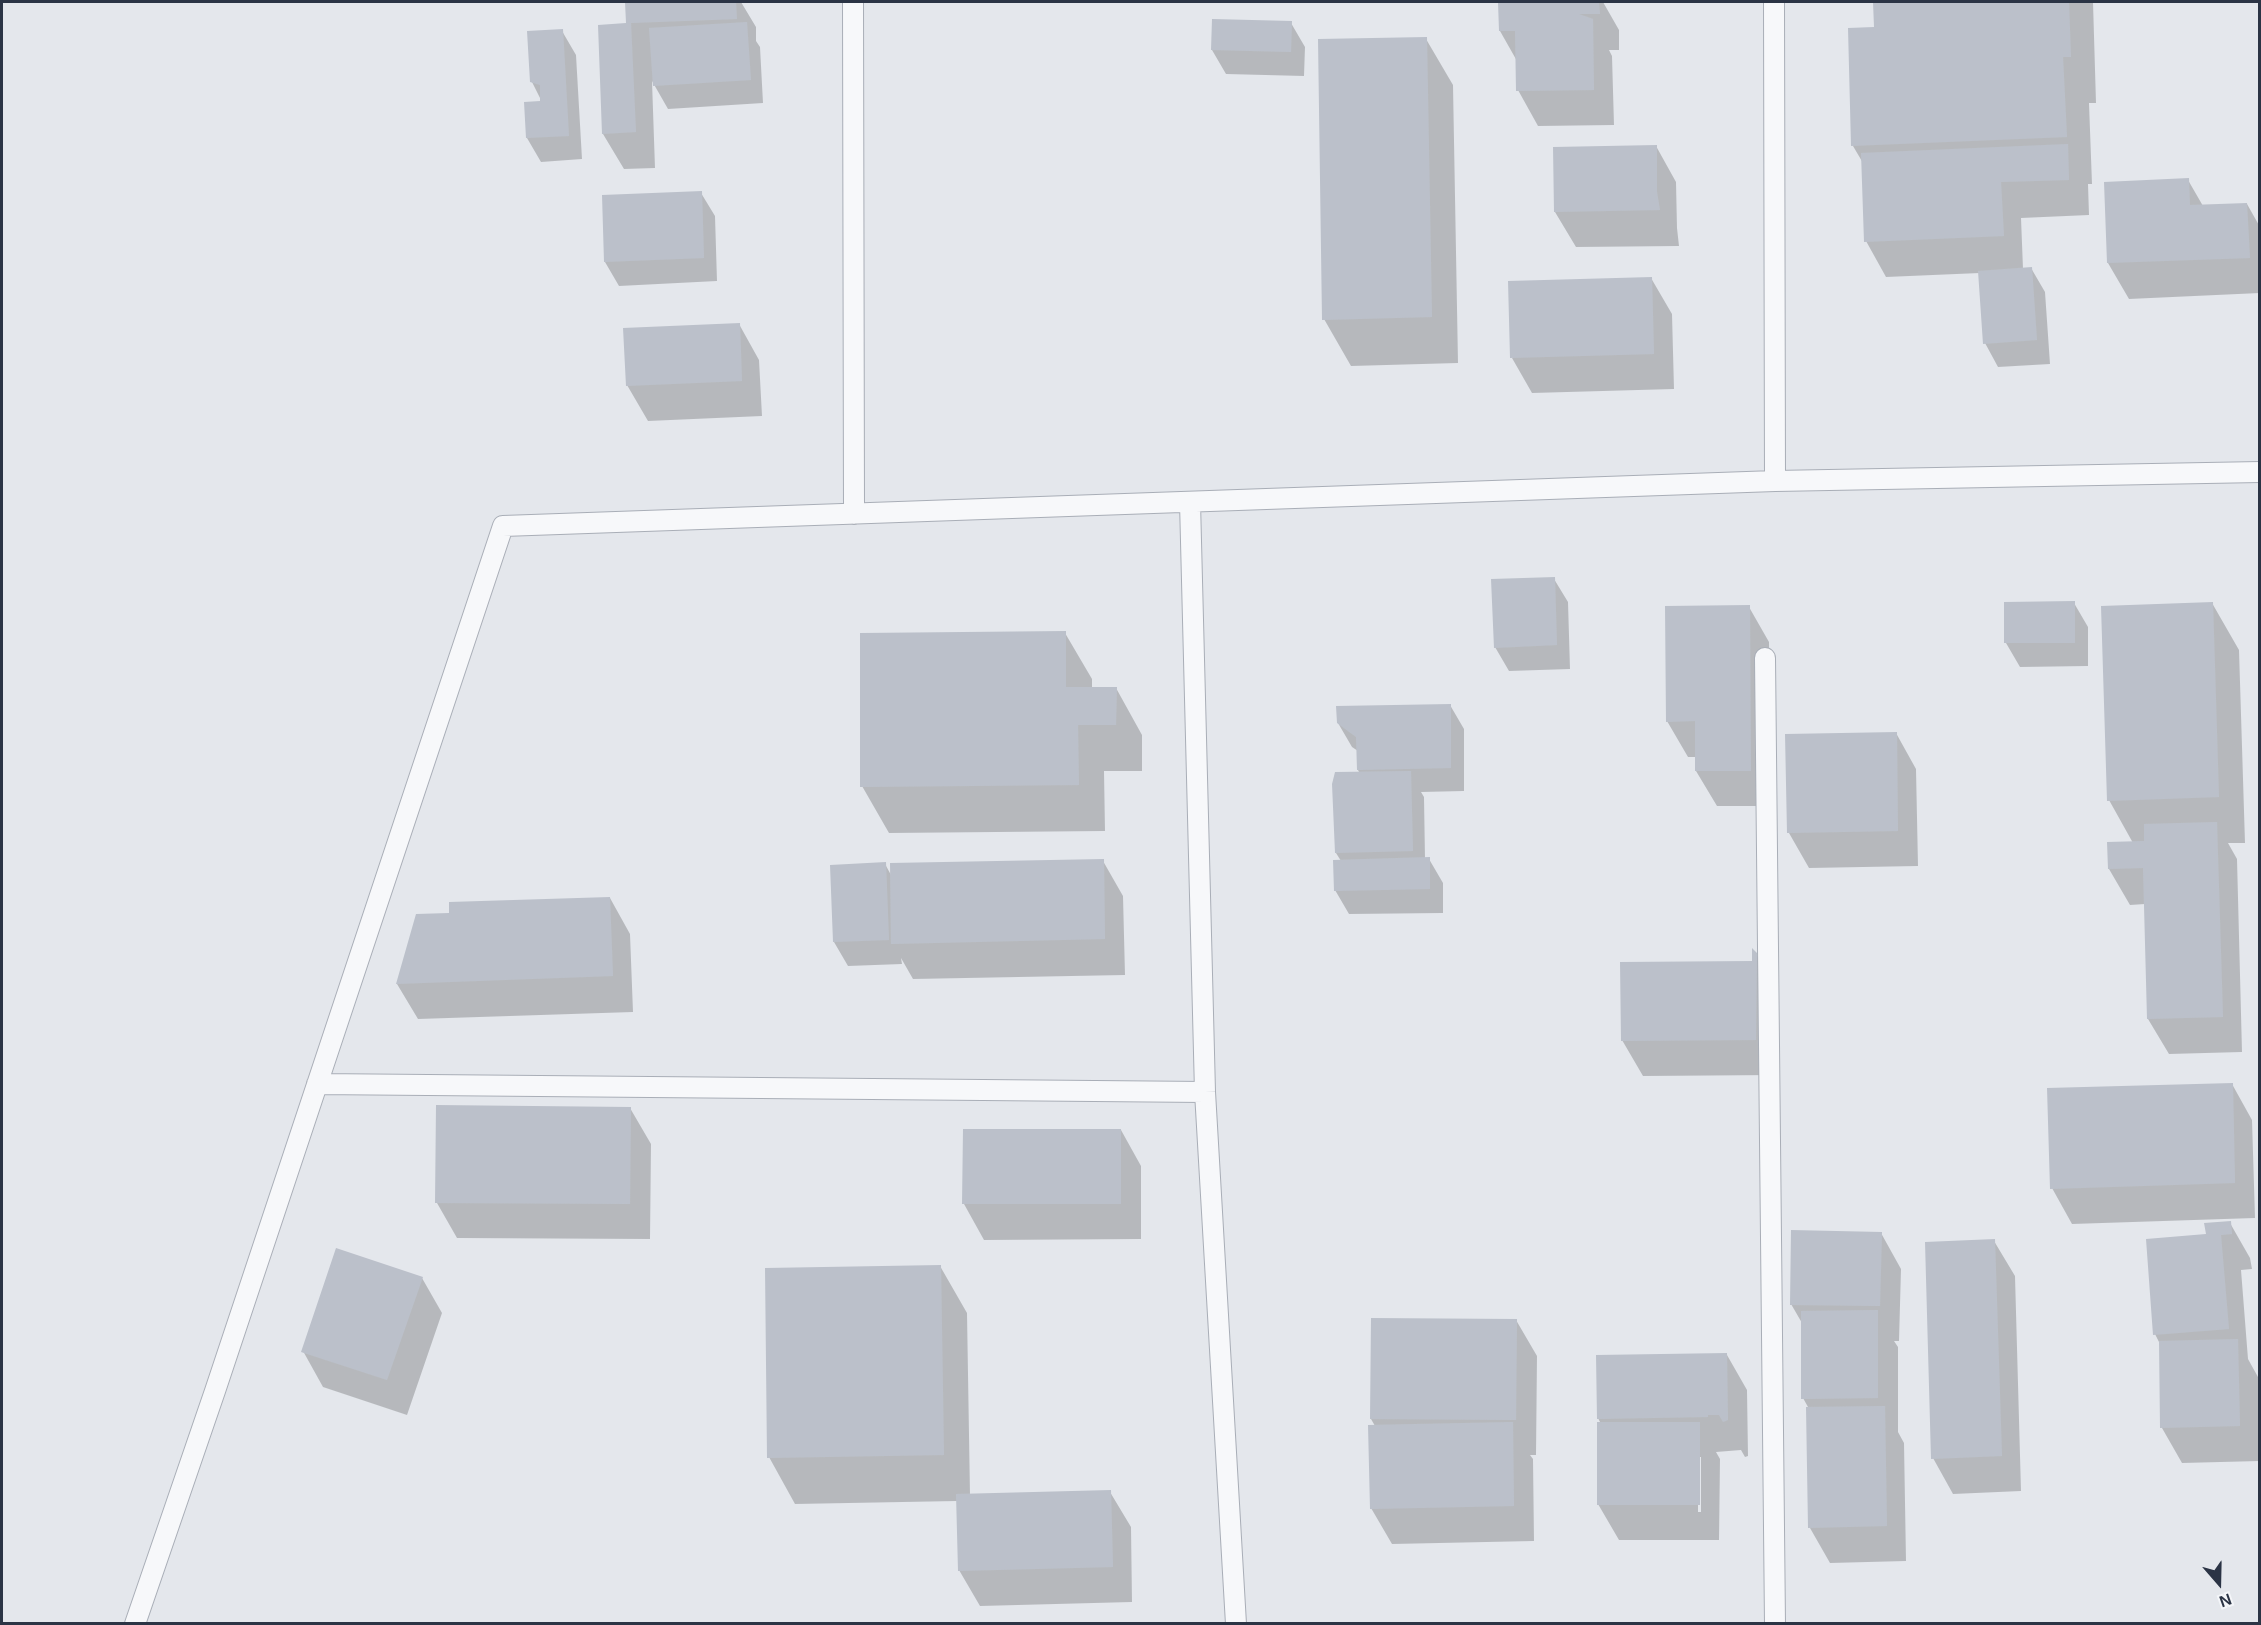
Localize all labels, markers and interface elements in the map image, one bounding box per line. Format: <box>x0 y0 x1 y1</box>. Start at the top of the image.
north arrow <box>2189 1553 2249 1613</box>
text: N <box>2217 1590 2234 1610</box>

